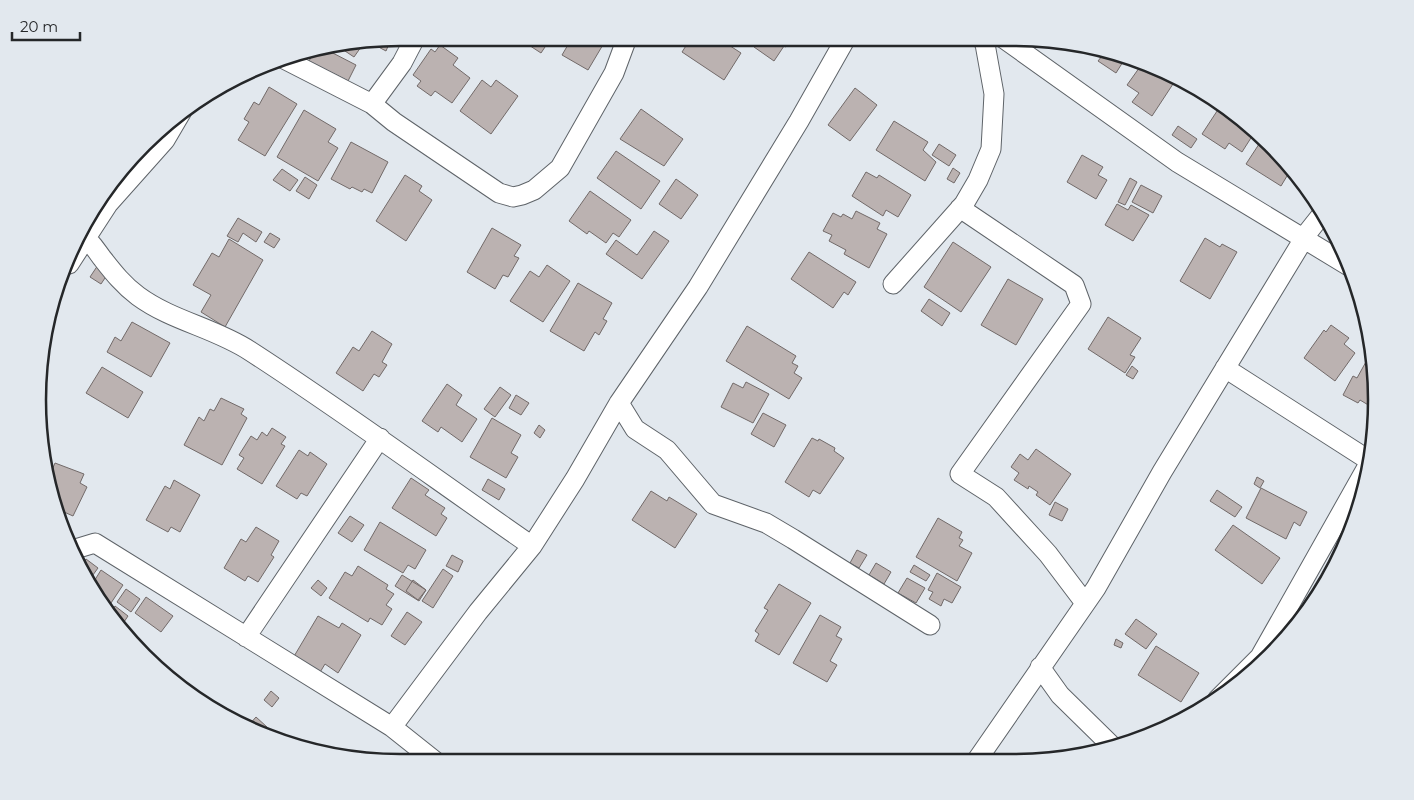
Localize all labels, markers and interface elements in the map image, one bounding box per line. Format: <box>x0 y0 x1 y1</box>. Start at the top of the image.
scale bar <box>12 10 80 42</box>
text: 20 m <box>20 17 58 36</box>

